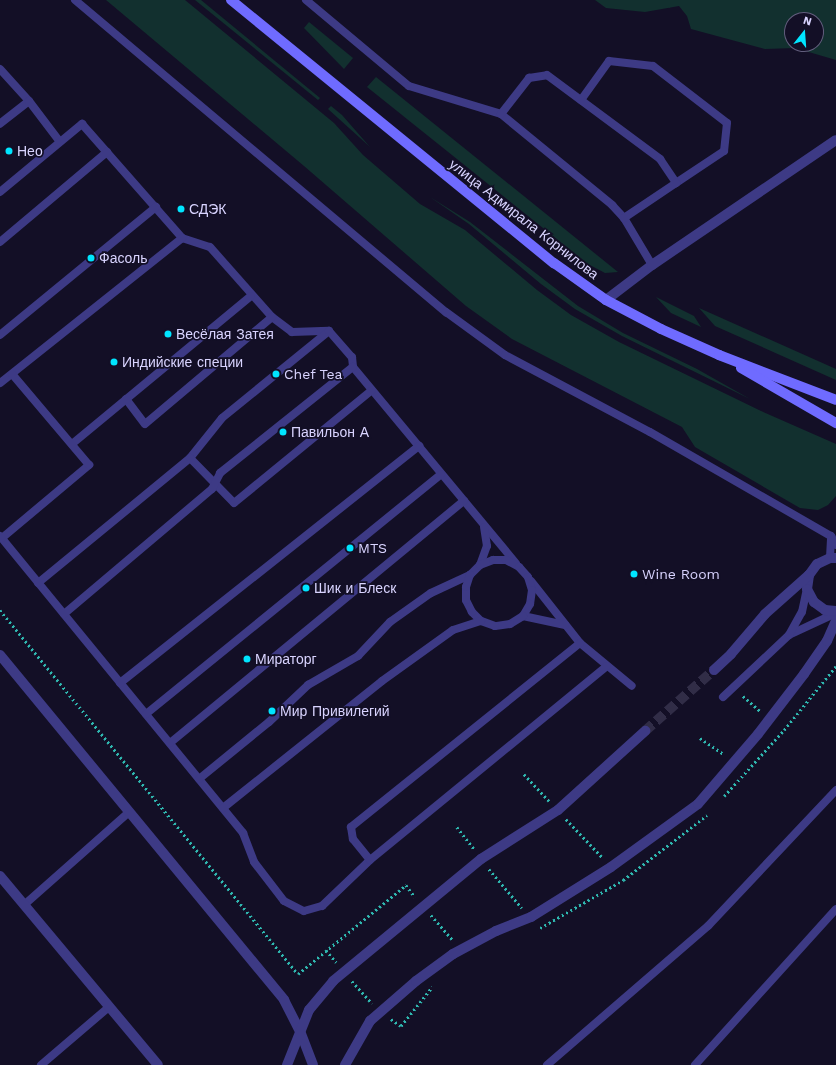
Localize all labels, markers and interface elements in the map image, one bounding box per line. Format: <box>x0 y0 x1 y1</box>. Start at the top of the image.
north arrow <box>784 12 824 52</box>
text: N <box>802 14 813 28</box>
place label: Нео <box>17 143 43 159</box>
marker: Нео <box>4 146 14 156</box>
street label: улица Адмирала Корнилова <box>446 155 602 283</box>
place label: СДЭК <box>189 201 227 217</box>
marker: СДЭК <box>176 204 186 214</box>
place label: Фасоль <box>99 250 148 266</box>
marker: Фасоль <box>86 253 96 263</box>
place label: Весёлая Затея <box>176 326 274 342</box>
marker: Весёлая Затея <box>163 329 173 339</box>
place label: Индийские специи <box>122 354 243 370</box>
marker: Индийские специи <box>109 357 119 367</box>
place label: Chef Tea <box>284 366 343 382</box>
marker: Chef Tea <box>271 369 281 379</box>
place label: Павильон А <box>291 424 369 440</box>
marker: Павильон А <box>278 427 288 437</box>
place label: MTS <box>358 540 387 556</box>
marker: MTS <box>345 543 355 553</box>
place label: Wine Room <box>642 566 720 582</box>
marker: Wine Room <box>629 569 639 579</box>
place label: Шик и Блеск <box>314 580 396 596</box>
marker: Шик и Блеск <box>301 583 311 593</box>
place label: Мираторг <box>255 651 317 667</box>
marker: Мираторг <box>242 654 252 664</box>
place label: Мир Привилегий <box>280 703 390 719</box>
marker: Мир Привилегий <box>267 706 277 716</box>

